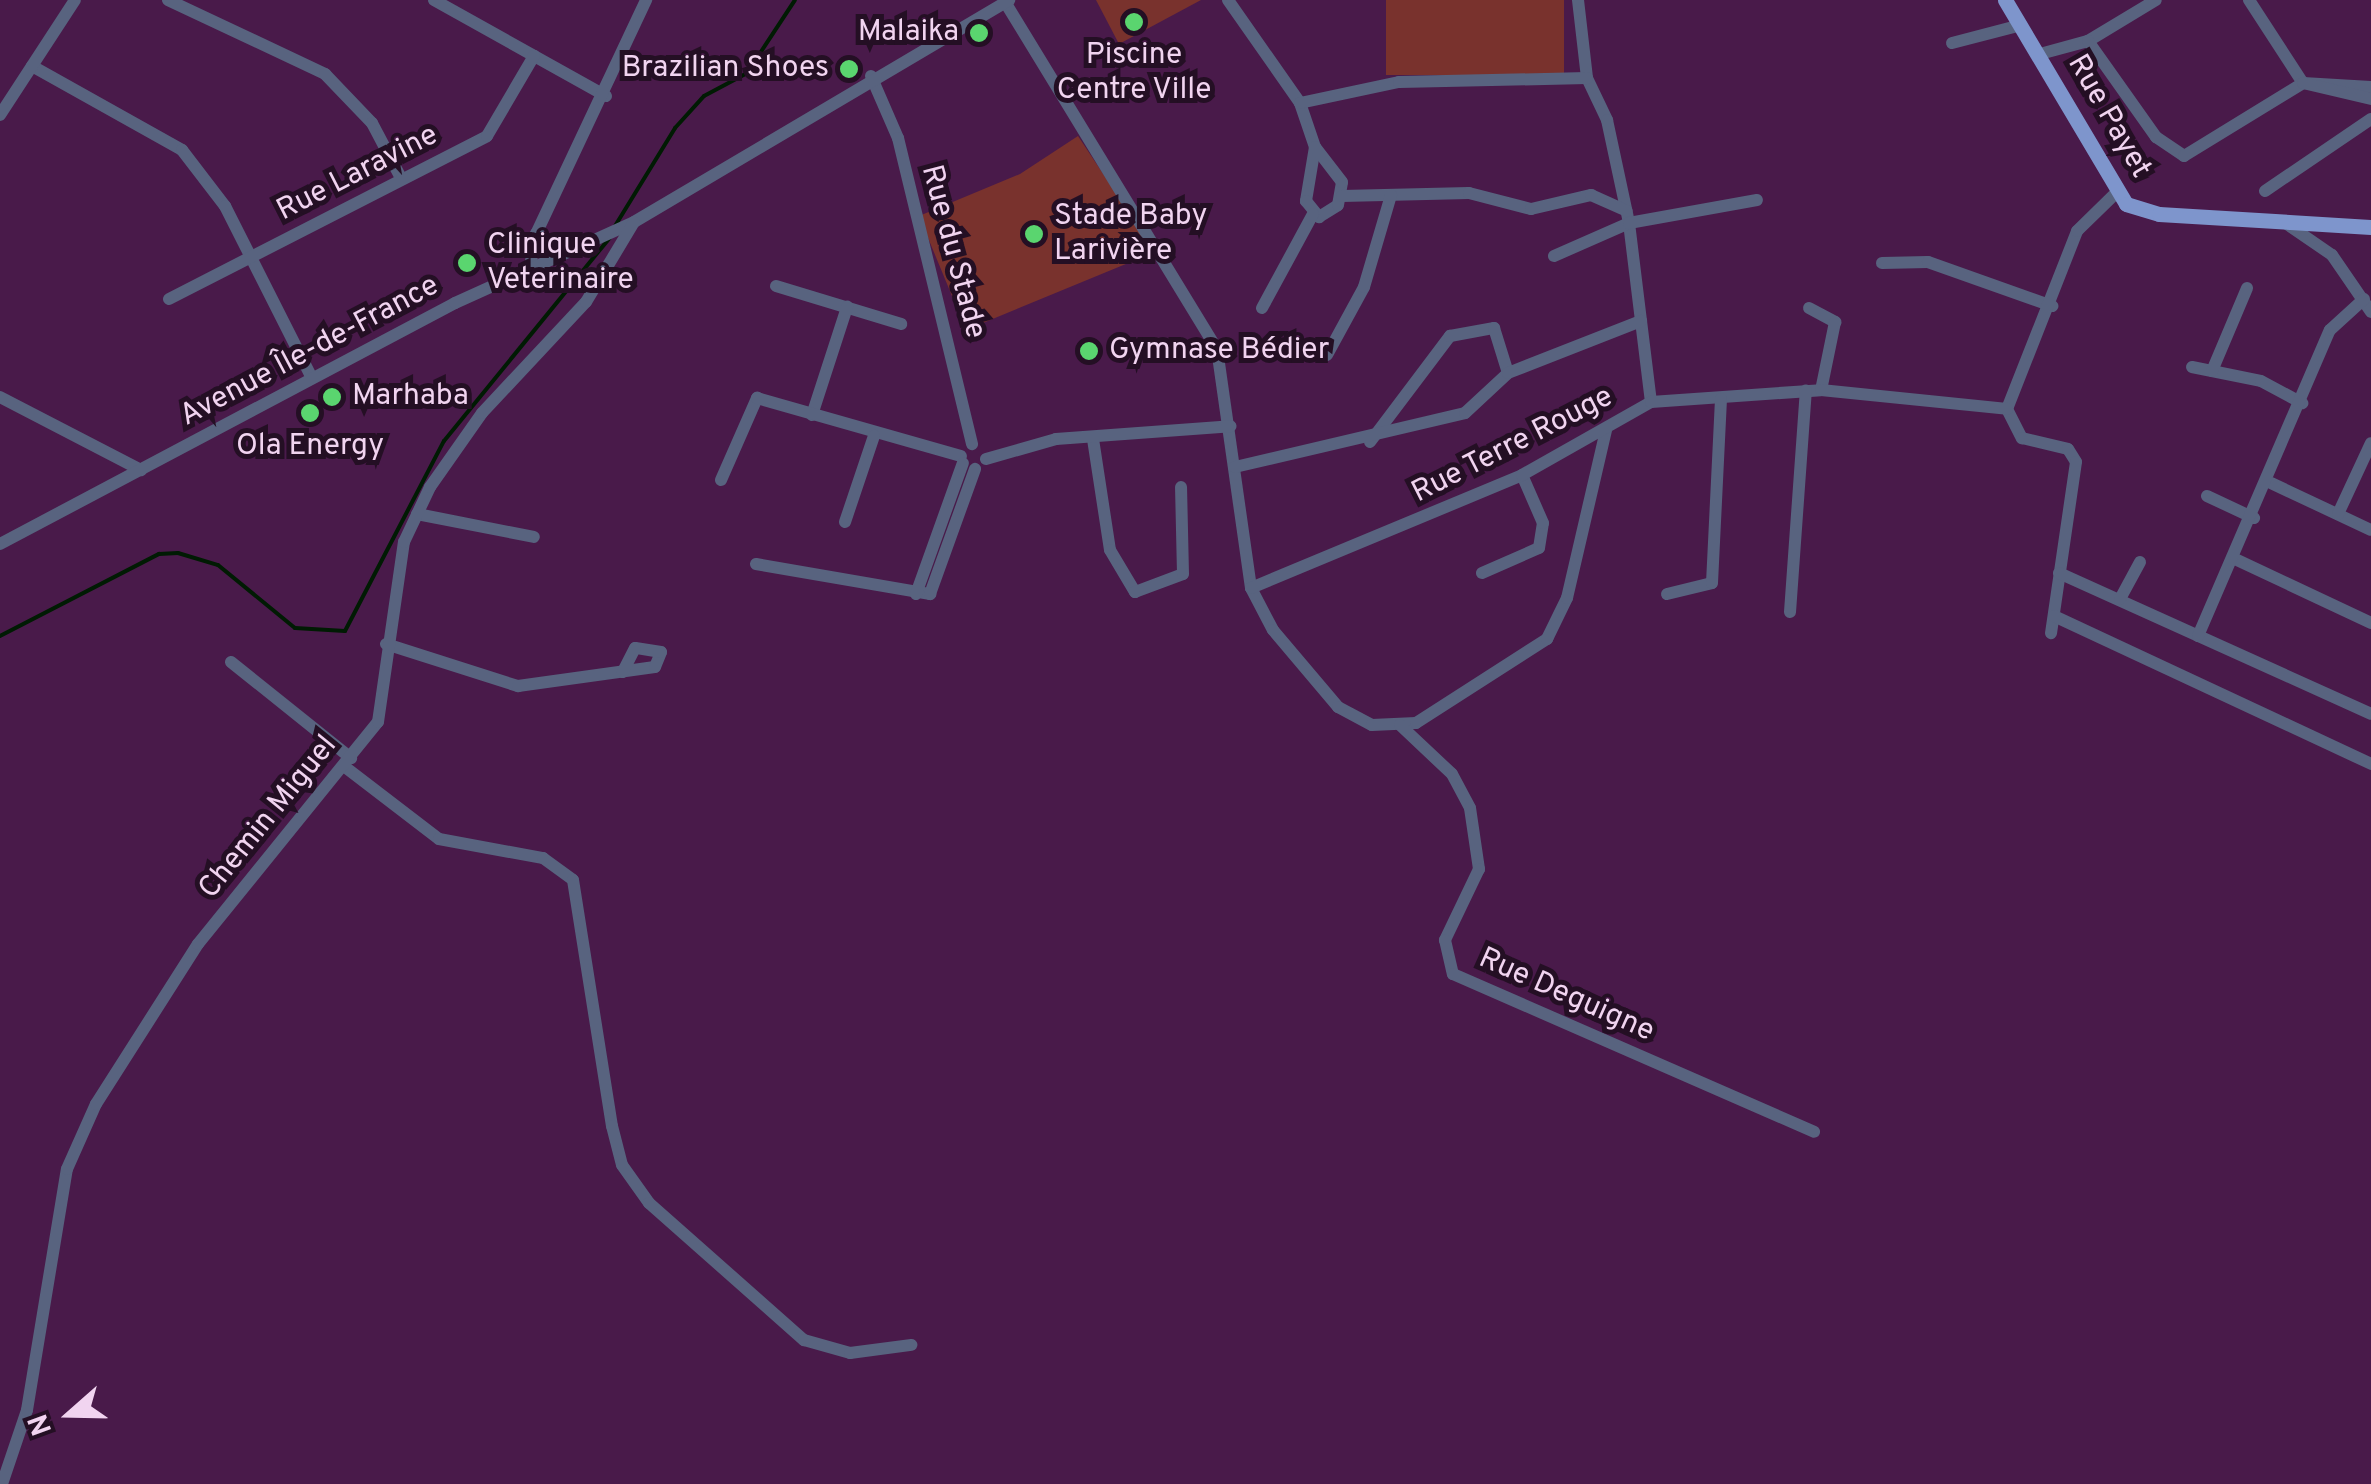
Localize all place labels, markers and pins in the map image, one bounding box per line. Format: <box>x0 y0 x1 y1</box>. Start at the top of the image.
marker: Piscine Centre Ville <box>1123 11 1145 33</box>
place label: Malaika <box>858 15 959 51</box>
marker: Malaika <box>968 22 990 44</box>
place label: Piscine Centre Ville <box>1056 38 1212 108</box>
place label: Brazilian Shoes <box>622 51 829 87</box>
marker: Brazilian Shoes <box>838 58 860 80</box>
place label: Stade Baby Larivière <box>1054 199 1207 270</box>
marker: Stade Baby Larivière <box>1023 223 1045 245</box>
place label: Clinique Veterinaire <box>487 228 634 298</box>
marker: Clinique Veterinaire <box>456 252 478 274</box>
place label: Gymnase Bédier <box>1109 333 1329 369</box>
marker: Gymnase Bédier <box>1078 340 1100 362</box>
place label: Marhaba <box>352 379 469 415</box>
marker: Marhaba <box>321 386 343 408</box>
marker: Ola Energy <box>299 402 321 424</box>
place label: Ola Energy <box>236 429 384 465</box>

